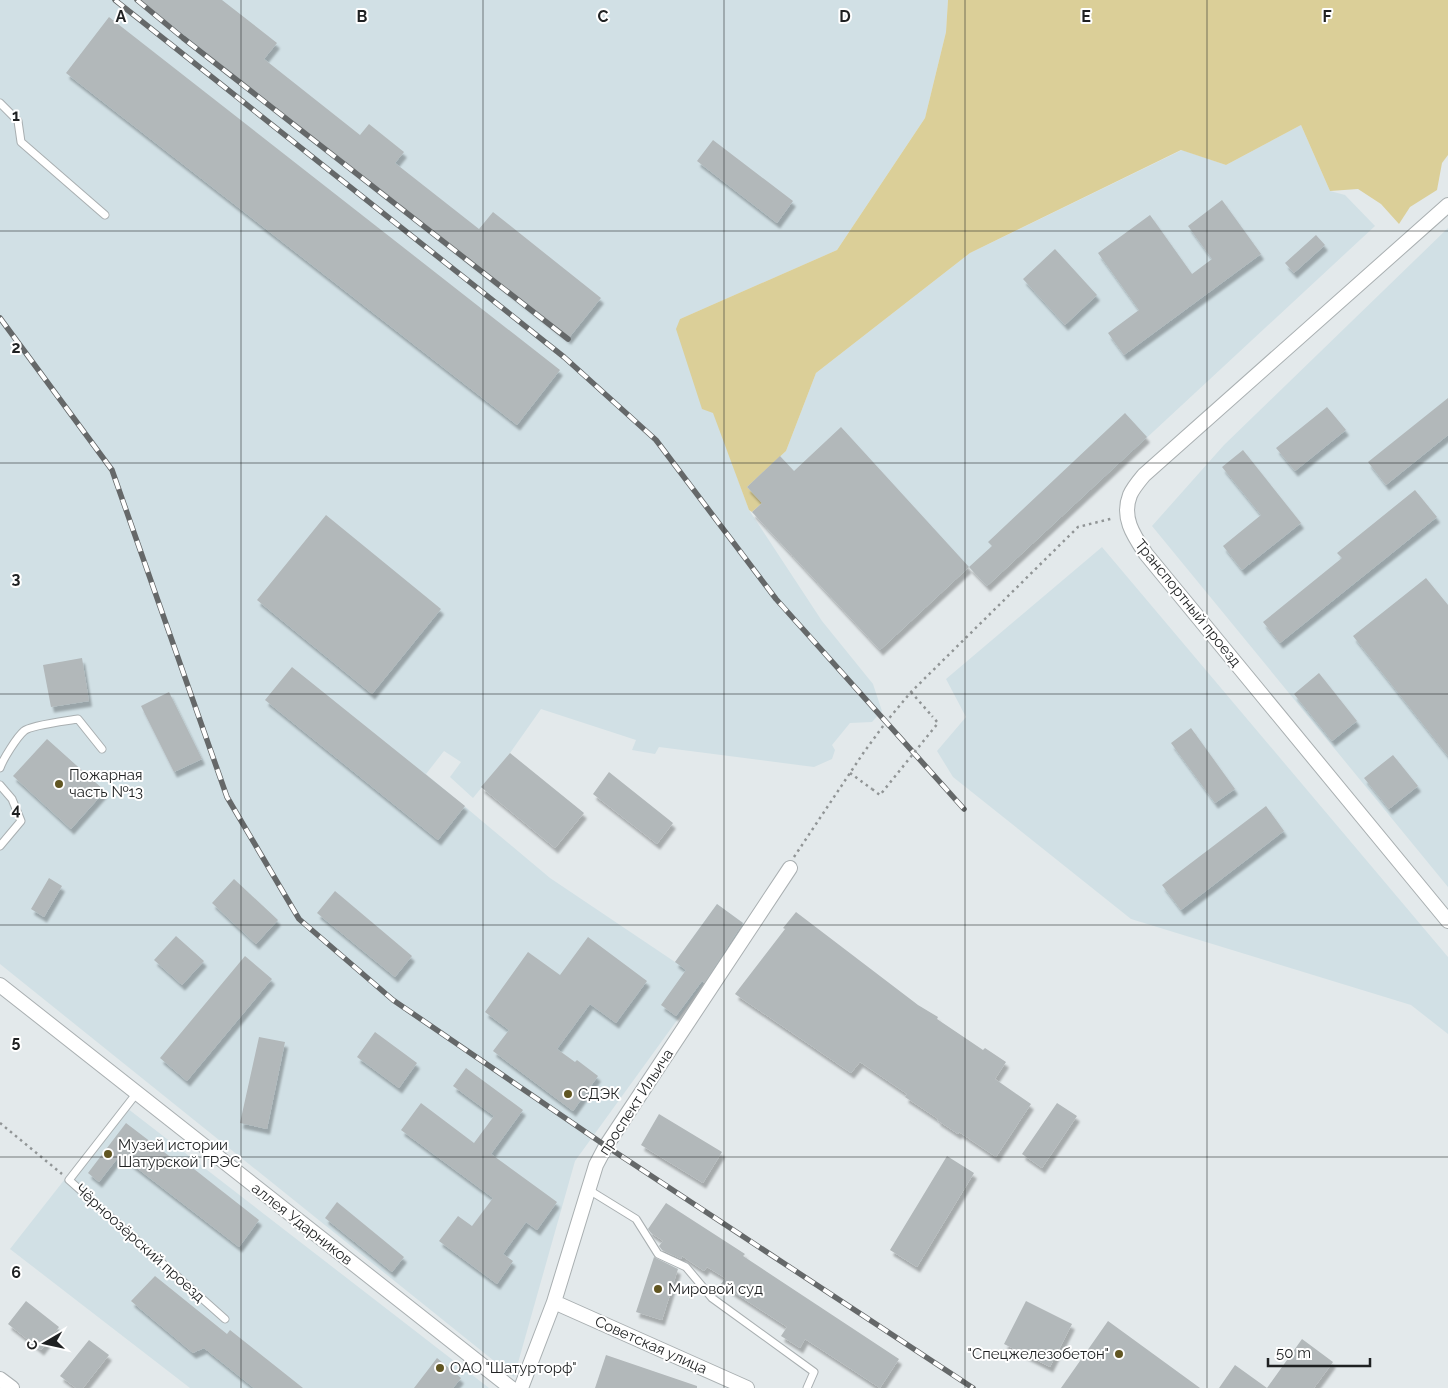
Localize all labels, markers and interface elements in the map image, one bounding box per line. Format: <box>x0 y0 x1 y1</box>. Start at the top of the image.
text: A <box>116 7 127 26</box>
text: B <box>357 7 368 26</box>
text: C <box>598 7 609 26</box>
text: D <box>839 7 851 26</box>
text: E <box>1081 7 1091 26</box>
text: F <box>1322 7 1332 26</box>
text: 1 <box>12 106 20 125</box>
text: 2 <box>11 338 21 357</box>
street label: Транспортный проезд <box>1131 536 1245 671</box>
text: 3 <box>12 569 21 588</box>
place label: Пожарная часть №13 <box>69 766 143 801</box>
marker: Пожарная часть №13 <box>53 778 65 790</box>
text: 4 <box>11 800 21 819</box>
text: 5 <box>12 1032 21 1051</box>
street label: проспект Ильича <box>595 1045 677 1159</box>
place label: СДЭК <box>578 1085 620 1103</box>
marker: СДЭК <box>562 1088 574 1100</box>
place label: Музей истории Шатурской ГРЭС <box>118 1136 240 1171</box>
marker: Музей истории Шатурской ГРЭС <box>102 1148 114 1160</box>
street label: аллея Ударников <box>248 1179 356 1269</box>
street label: Чёрноозёрский проезд <box>72 1180 209 1306</box>
text: 6 <box>11 1263 21 1282</box>
place label: Мировой суд <box>668 1280 763 1298</box>
marker: Мировой суд <box>652 1283 664 1295</box>
street label: Советская улица <box>592 1312 710 1378</box>
north arrow <box>20 1318 70 1368</box>
scale bar <box>1268 1336 1370 1368</box>
text: С <box>23 1339 41 1351</box>
text: 50 m <box>1276 1344 1311 1362</box>
place label: "Спецжелезобетон" <box>968 1345 1109 1363</box>
marker: "Спецжелезобетон" <box>1113 1348 1125 1360</box>
place label: ОАО "Шатурторф" <box>450 1359 577 1377</box>
marker: ОАО "Шатурторф" <box>434 1362 446 1374</box>

